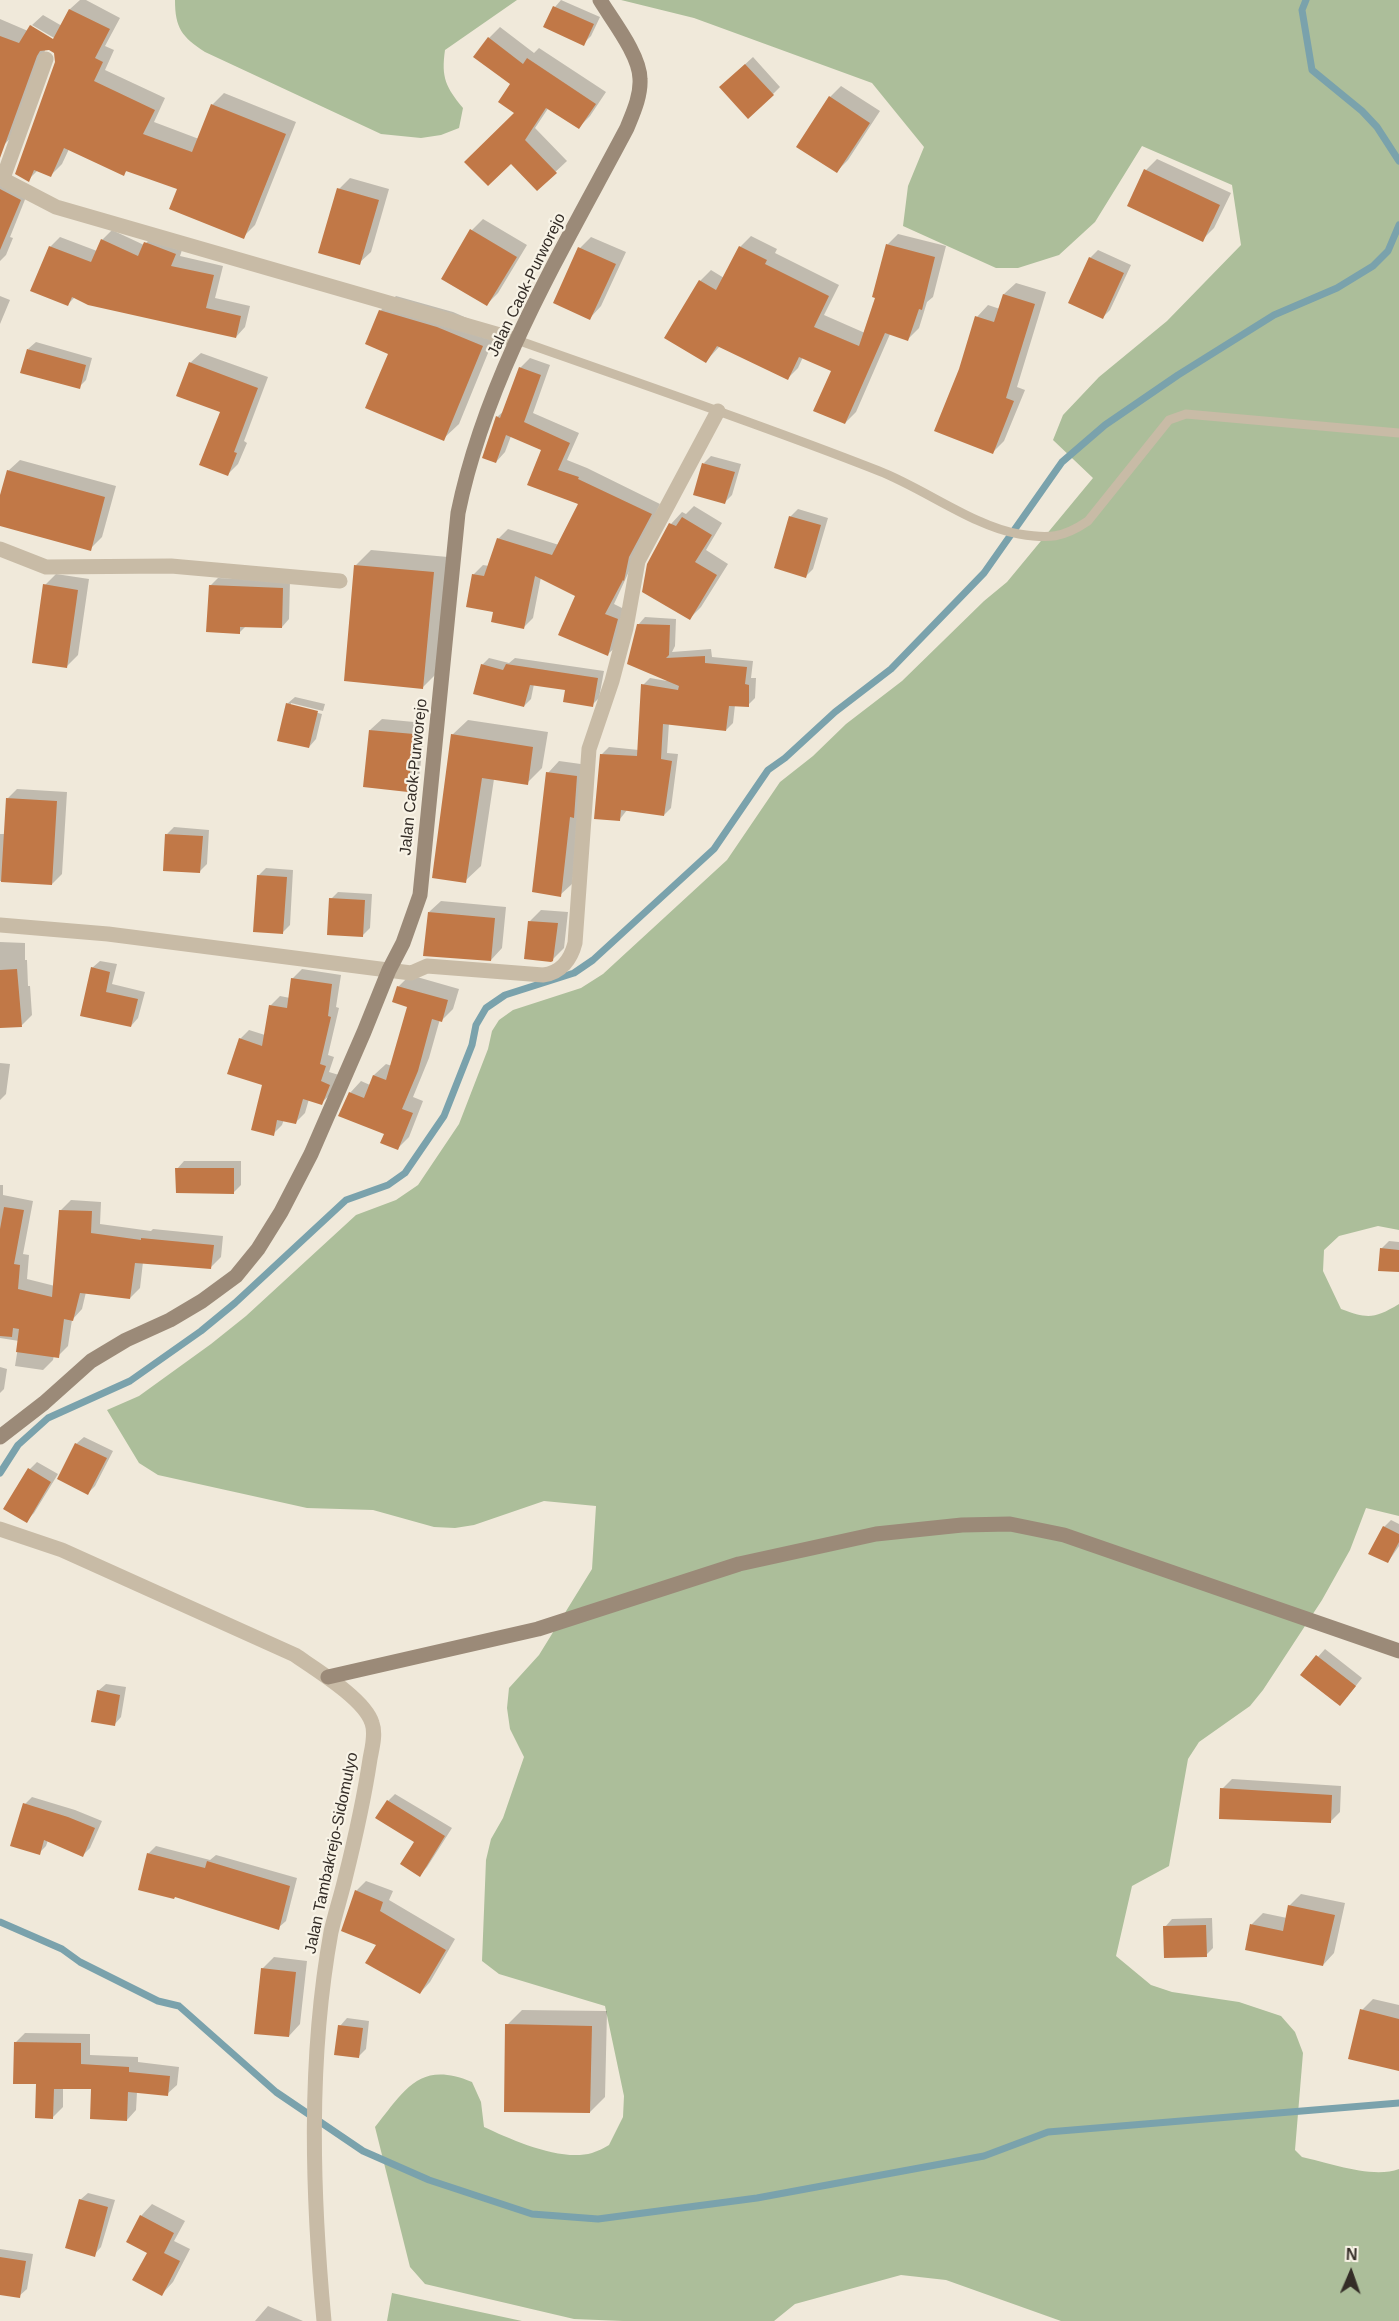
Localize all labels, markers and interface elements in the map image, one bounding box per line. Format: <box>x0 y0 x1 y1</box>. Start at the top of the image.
street label: Jalan Caok-Purworejo <box>484 210 570 360</box>
street label: Jalan Caok-Purworejo <box>396 698 432 856</box>
street label: Jalan Tambakrejo-Sidomulyo <box>301 1751 363 1955</box>
north arrow <box>1321 2243 1381 2303</box>
text: N <box>1346 2246 1358 2263</box>

